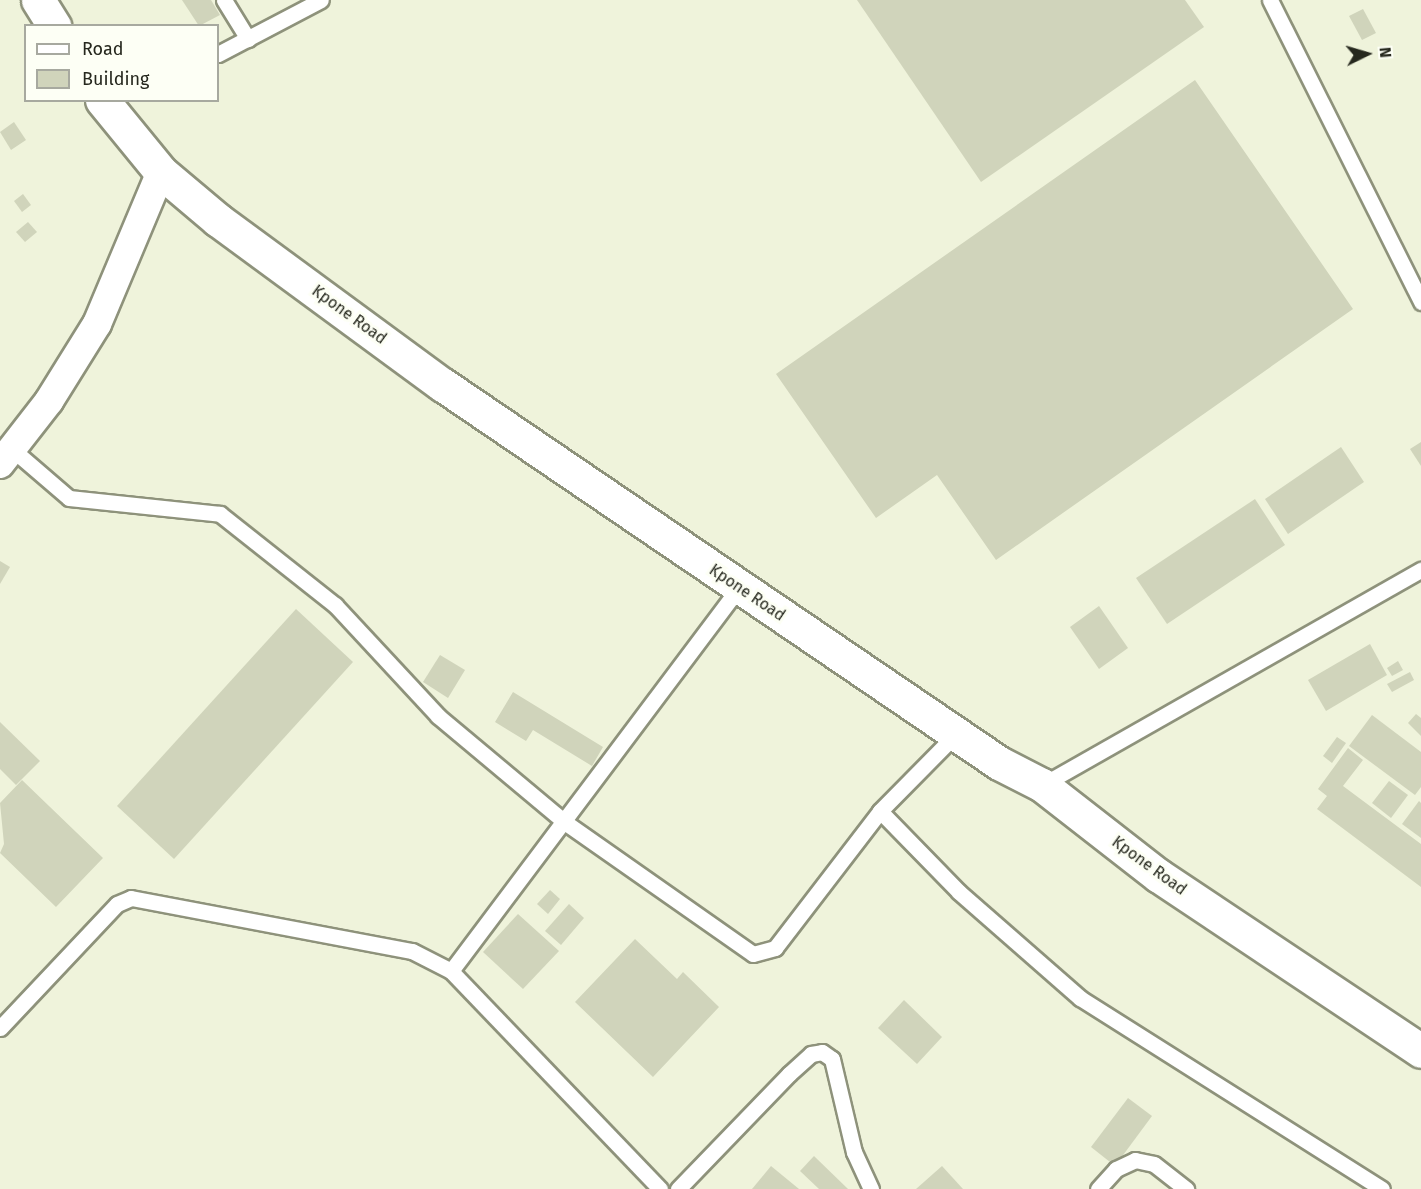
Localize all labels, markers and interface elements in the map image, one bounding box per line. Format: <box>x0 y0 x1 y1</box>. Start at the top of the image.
legend <box>24 24 219 102</box>
north arrow <box>1337 24 1397 84</box>
text: Road <box>82 38 124 60</box>
text: N <box>1376 46 1395 58</box>
text: Building <box>82 68 149 90</box>
street label: Kpone Road <box>308 282 390 348</box>
street label: Kpone Road <box>705 561 789 625</box>
street label: Kpone Road <box>1108 833 1190 899</box>

